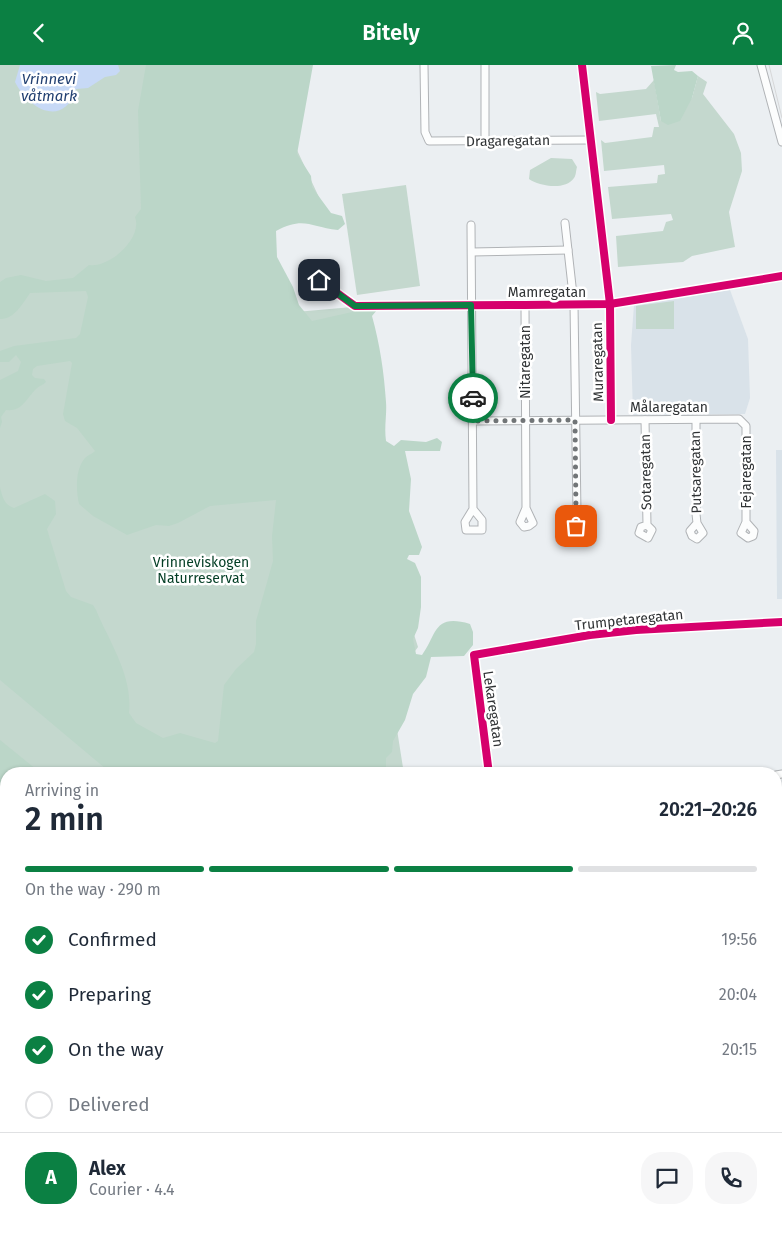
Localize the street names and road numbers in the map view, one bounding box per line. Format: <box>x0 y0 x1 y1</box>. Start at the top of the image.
street label: Dragaregatan <box>466 132 550 150</box>
street label: Mamregatan <box>508 284 586 301</box>
street label: Muraregatan <box>589 322 607 402</box>
street label: Nitaregatan <box>517 325 534 399</box>
street label: Målaregatan <box>630 399 708 416</box>
street label: Putsaregatan <box>687 430 705 514</box>
street label: Sotaregatan <box>637 434 655 510</box>
street label: Fejaregatan <box>738 435 755 509</box>
street label: Trumpetaregatan <box>574 606 684 634</box>
street label: Lekaregatan <box>479 670 507 748</box>

